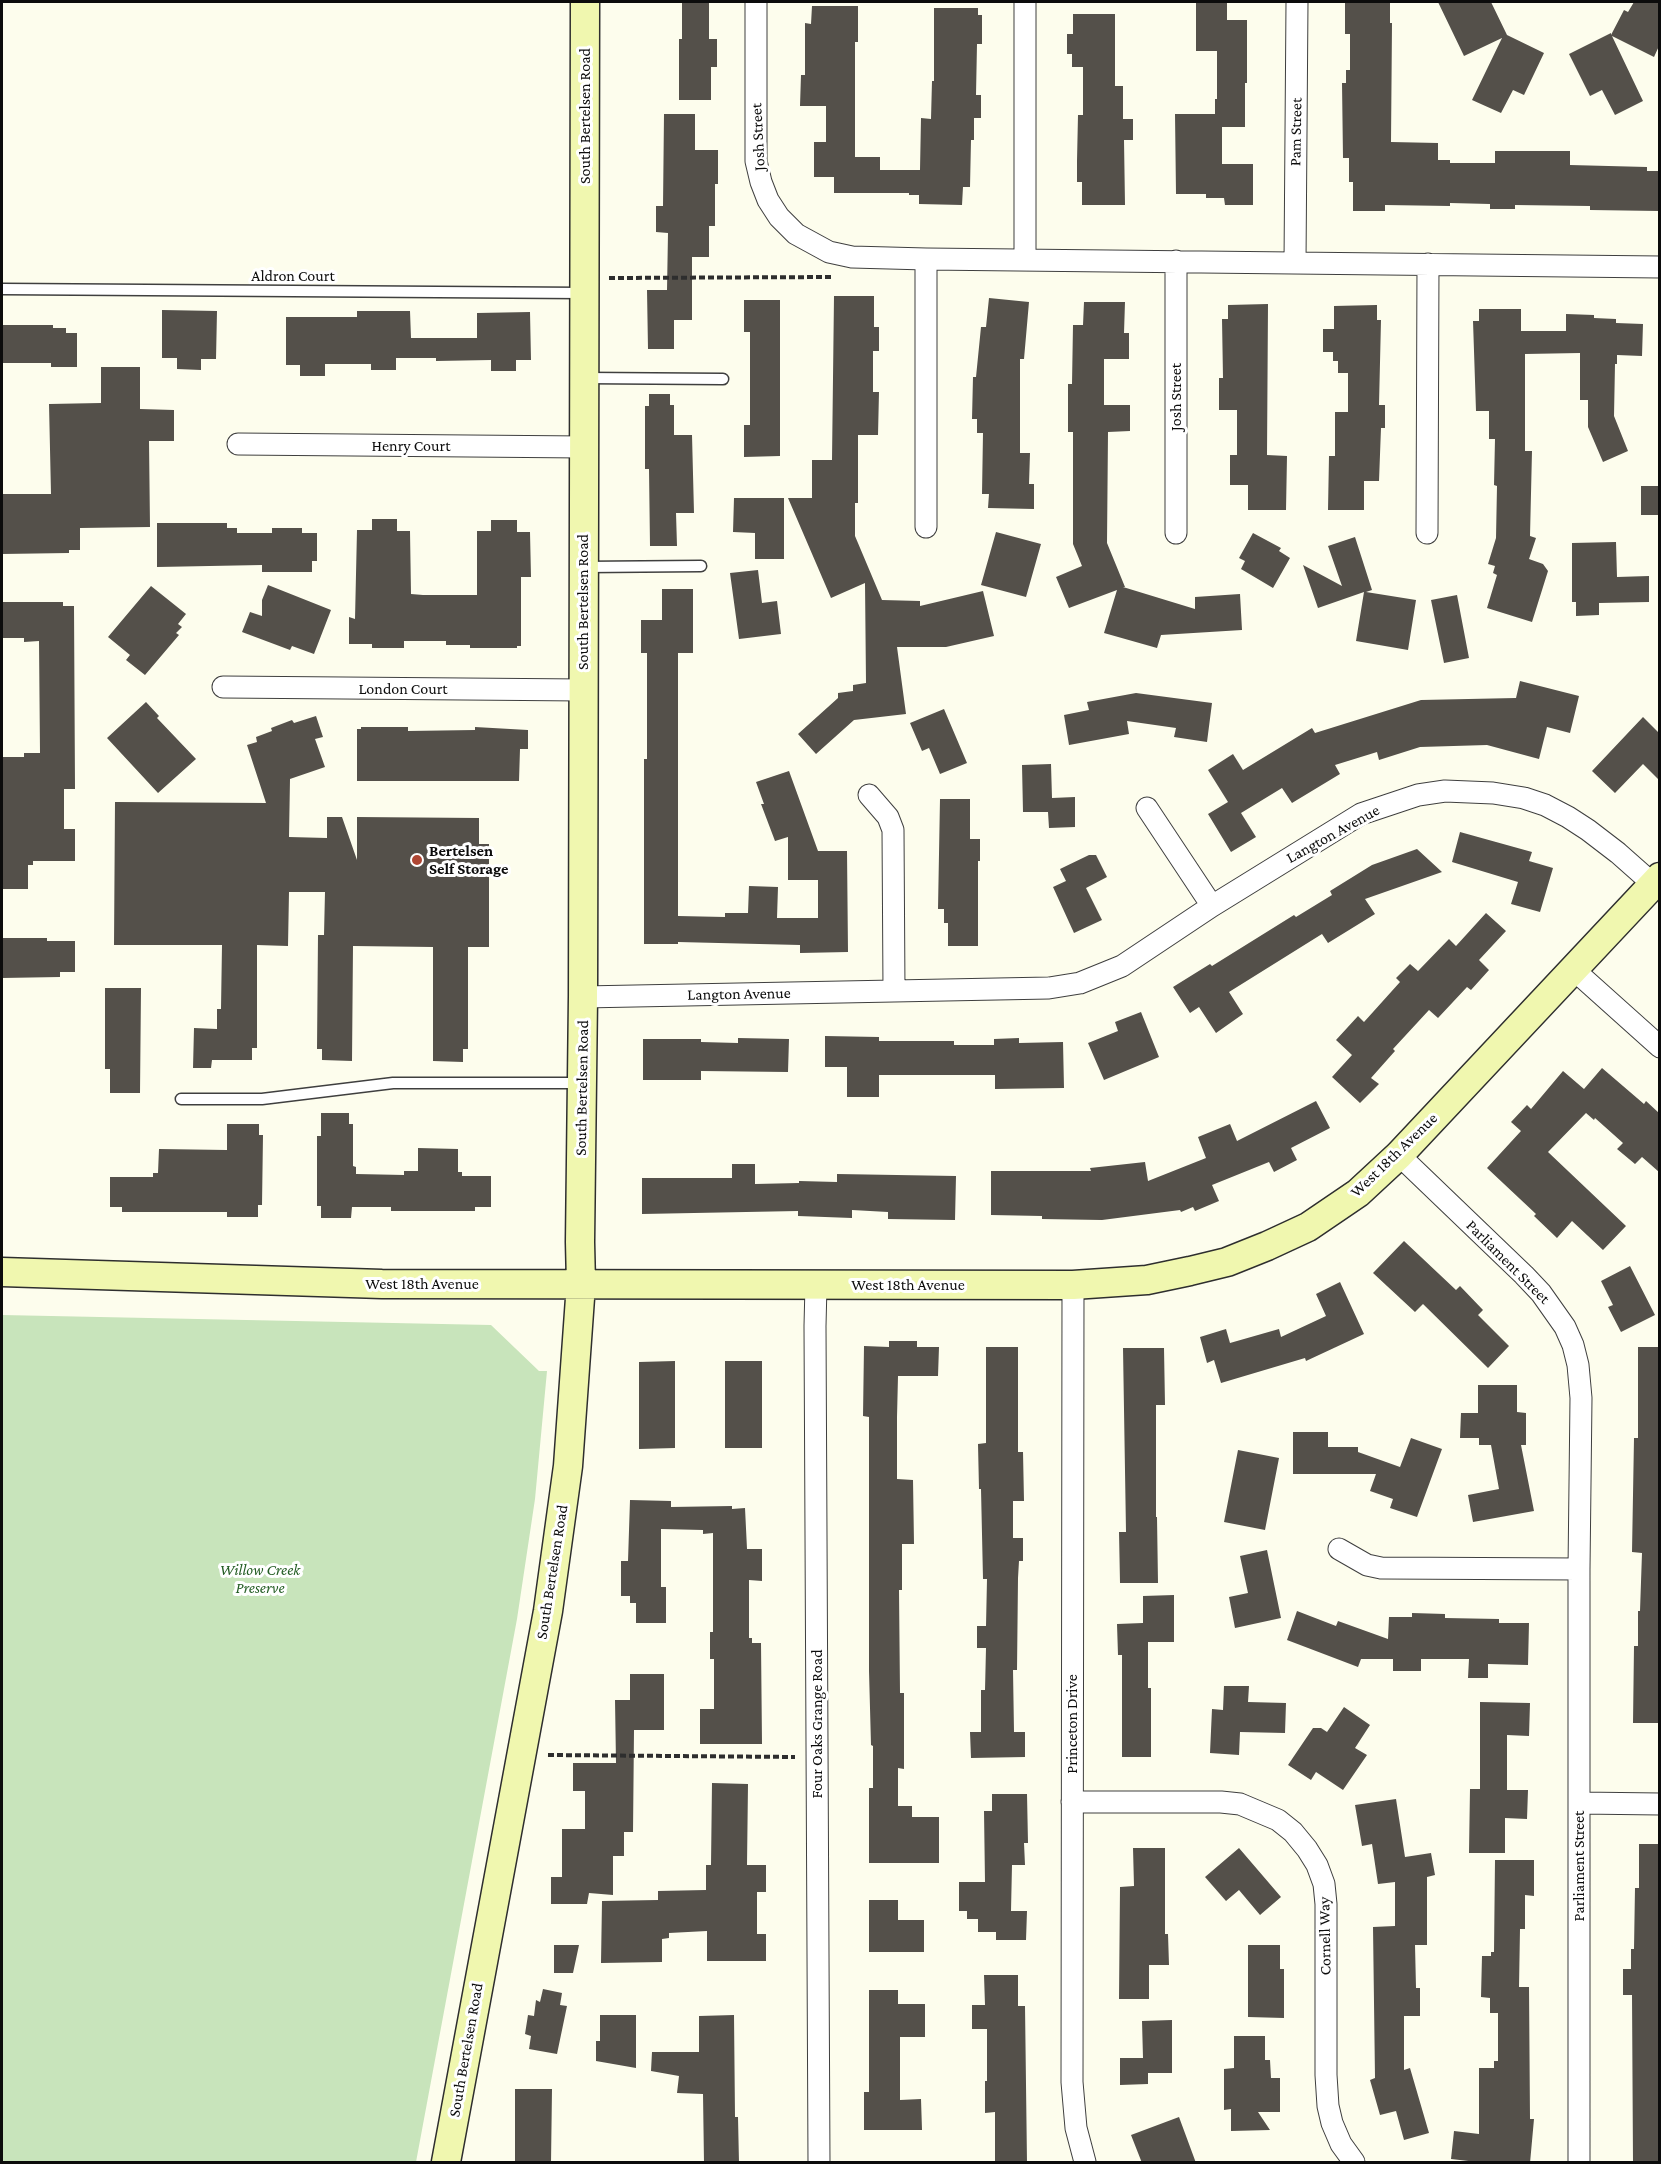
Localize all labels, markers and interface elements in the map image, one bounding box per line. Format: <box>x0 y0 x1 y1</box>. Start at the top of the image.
street label: South Bertelsen Road <box>575 48 595 184</box>
street label: Pam Street <box>1286 98 1306 166</box>
street label: Josh Street <box>747 103 769 171</box>
street label: Aldron Court <box>251 266 335 286</box>
street label: Josh Street <box>1166 363 1186 431</box>
street label: Henry Court <box>372 436 450 456</box>
street label: South Bertelsen Road <box>573 534 593 670</box>
street label: London Court <box>358 679 448 699</box>
street label: Langton Avenue <box>1283 800 1383 868</box>
place label: Bertelsen Self Storage <box>429 841 509 879</box>
marker: Bertelsen Self Storage <box>410 853 424 867</box>
street label: Langton Avenue <box>687 983 791 1005</box>
street label: South Bertelsen Road <box>571 1020 593 1156</box>
street label: West 18th Avenue <box>1347 1109 1441 1201</box>
street label: Parliament Street <box>1462 1216 1554 1308</box>
street label: West 18th Avenue <box>365 1274 479 1294</box>
street label: West 18th Avenue <box>851 1275 965 1295</box>
street label: South Bertelsen Road <box>532 1503 572 1641</box>
park label: Willow Creek Preserve <box>220 1560 300 1598</box>
street label: Four Oaks Grange Road <box>807 1649 827 1799</box>
street label: Princeton Drive <box>1062 1674 1082 1774</box>
street label: Parliament Street <box>1569 1811 1589 1921</box>
street label: Cornell Way <box>1315 1896 1335 1976</box>
street label: South Bertelsen Road <box>445 1981 487 2119</box>

